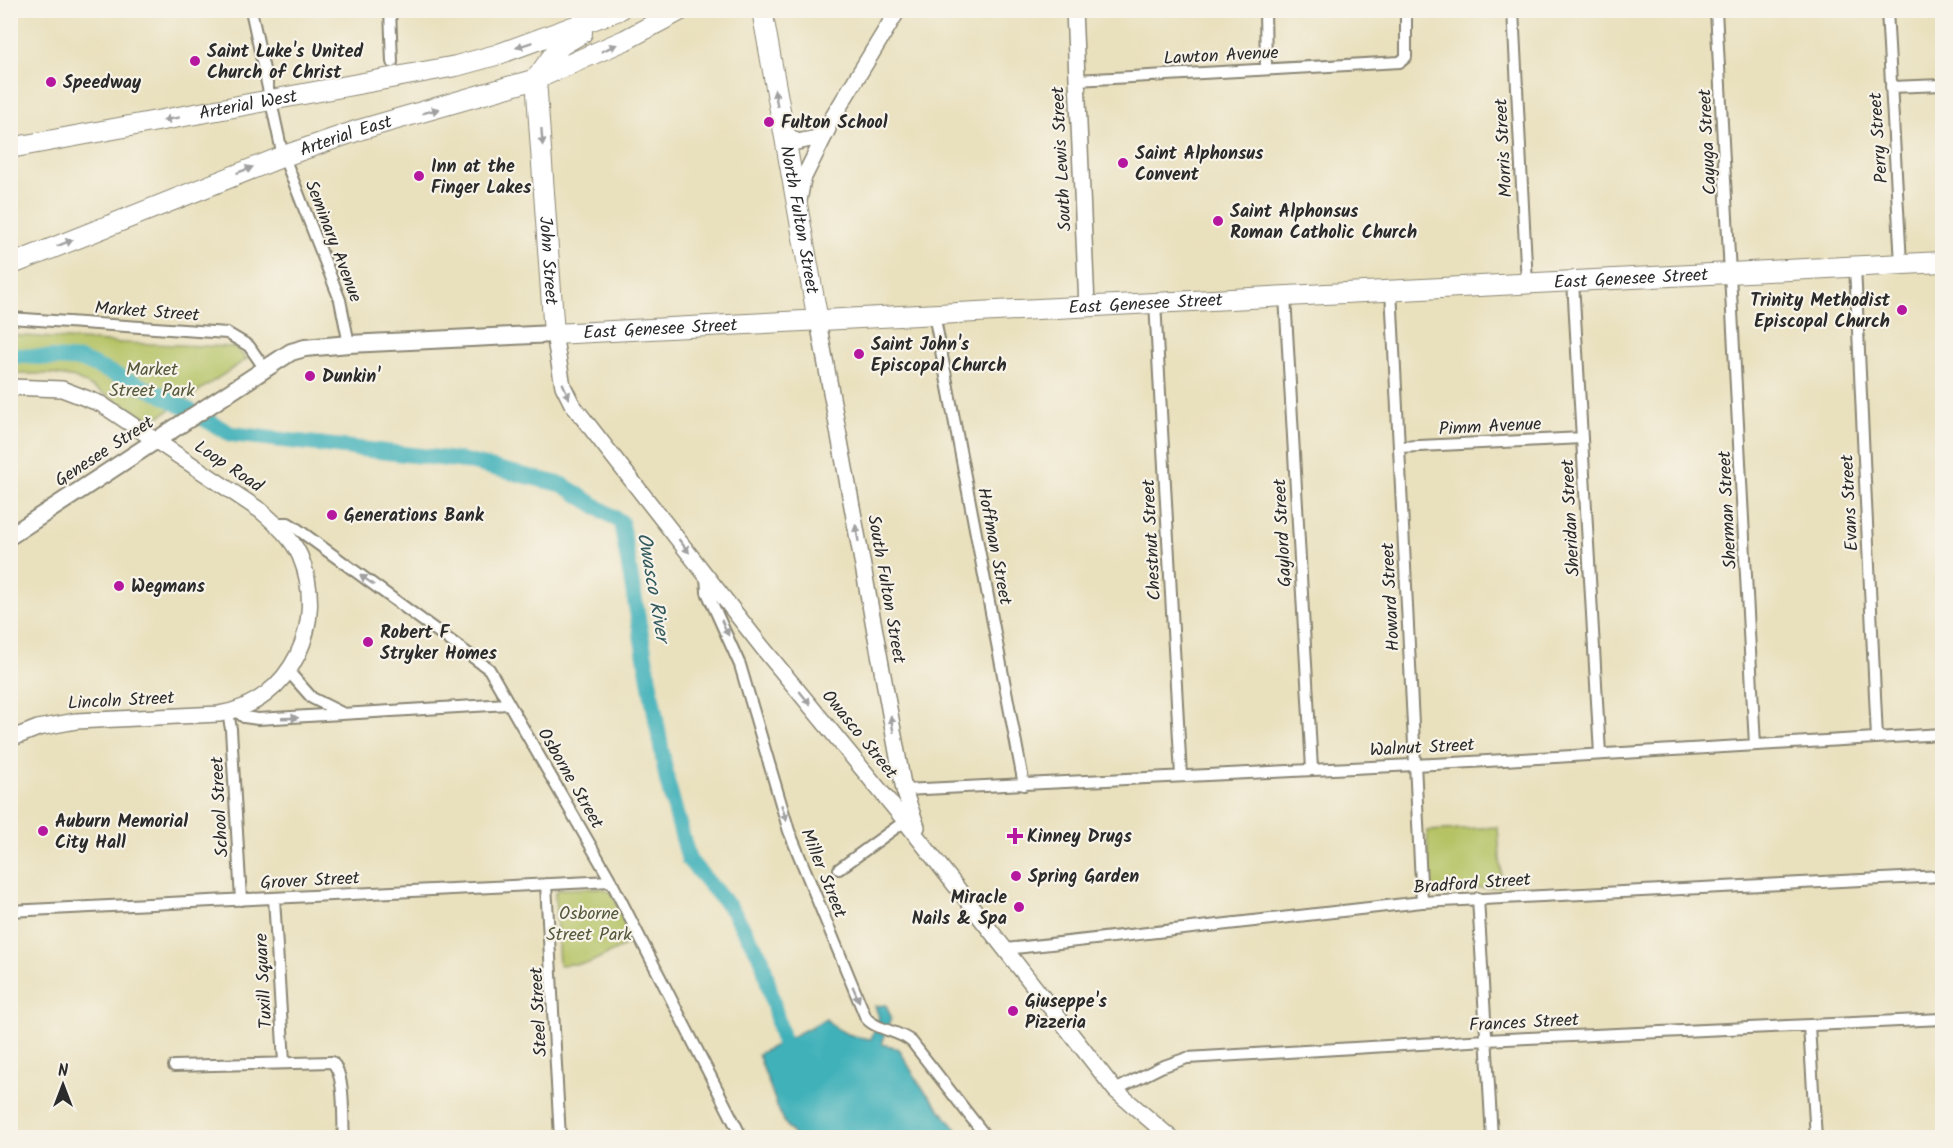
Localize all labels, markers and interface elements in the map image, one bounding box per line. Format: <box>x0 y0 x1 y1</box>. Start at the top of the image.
place label: Saint Luke's United Church of Christ <box>207 38 364 88</box>
street label: Lawton Avenue <box>1163 39 1279 74</box>
one-way arrow <box>515 41 533 50</box>
one-way arrow <box>600 43 617 52</box>
marker: Saint Luke's United Church of Christ <box>188 54 202 68</box>
place label: Speedway <box>63 69 142 98</box>
marker: Speedway <box>44 75 58 89</box>
street label: Arterial West <box>197 82 301 129</box>
street label: South Lewis Street <box>1044 85 1081 232</box>
street label: Cayuga Street <box>1691 87 1726 196</box>
one-way arrow <box>772 89 781 108</box>
street label: Perry Street <box>1862 90 1897 184</box>
street label: Morris Street <box>1487 97 1522 198</box>
one-way arrow <box>422 106 440 115</box>
street label: Arterial East <box>296 108 397 166</box>
place label: Fulton School <box>781 109 888 138</box>
one-way arrow <box>161 115 180 124</box>
marker: Fulton School <box>762 115 776 129</box>
one-way arrow <box>537 128 547 147</box>
place label: Saint Alphonsus Convent <box>1135 140 1264 190</box>
street label: North Fulton Street <box>771 143 826 297</box>
place label: Inn at the Finger Lakes <box>431 153 532 203</box>
marker: Saint Alphonsus Convent <box>1116 156 1130 170</box>
one-way arrow <box>237 165 255 175</box>
marker: Inn at the Finger Lakes <box>412 169 426 183</box>
street label: Seminary Avenue <box>296 176 369 307</box>
place label: Saint Alphonsus Roman Catholic Church <box>1230 198 1417 248</box>
marker: Saint Alphonsus Roman Catholic Church <box>1211 214 1225 228</box>
street label: John Street <box>530 215 565 307</box>
one-way arrow <box>56 238 74 248</box>
street label: East Genesee Street <box>1553 261 1710 298</box>
street label: East Genesee Street <box>1068 286 1225 323</box>
place label: Trinity Methodist Episcopal Church <box>1750 287 1891 337</box>
street label: Market Street <box>94 294 201 331</box>
marker: Trinity Methodist Episcopal Church <box>1895 303 1909 317</box>
street label: East Genesee Street <box>582 311 739 348</box>
place label: Saint John's Episcopal Church <box>871 331 1007 381</box>
marker: Saint John's Episcopal Church <box>852 347 866 361</box>
park label: Market Street Park <box>109 356 195 406</box>
place label: Dunkin' <box>322 363 381 392</box>
marker: Dunkin' <box>303 369 317 383</box>
one-way arrow <box>561 383 571 401</box>
street label: Genesee Street <box>49 409 161 495</box>
street label: Pimm Avenue <box>1438 410 1542 445</box>
street label: Loop Road <box>188 433 269 502</box>
street label: Sherman Street <box>1711 449 1746 570</box>
street label: Evans Street <box>1833 453 1868 552</box>
street label: Sheridan Street <box>1554 457 1589 577</box>
street label: Gaylord Street <box>1266 477 1301 588</box>
street label: Chestnut Street <box>1135 478 1170 601</box>
street label: Hoffman Street <box>968 485 1019 608</box>
place label: Generations Bank <box>344 502 485 531</box>
marker: Generations Bank <box>325 508 339 522</box>
street label: South Fulton Street <box>858 513 913 667</box>
one-way arrow <box>852 523 861 542</box>
water label: Owasco River <box>627 530 678 649</box>
one-way arrow <box>678 538 690 553</box>
street label: Howard Street <box>1374 541 1409 652</box>
place label: Wegmans <box>131 573 205 602</box>
one-way arrow <box>359 574 375 586</box>
marker: Wegmans <box>112 579 126 593</box>
place label: Robert F Stryker Homes <box>380 619 497 669</box>
one-way arrow <box>720 619 729 636</box>
marker: Robert F Stryker Homes <box>361 635 375 649</box>
street label: Lincoln Street <box>67 684 176 719</box>
street label: Owasco Street <box>813 684 905 787</box>
one-way arrow <box>799 690 812 706</box>
one-way arrow <box>281 714 300 723</box>
one-way arrow <box>887 715 896 734</box>
street label: Osborne Street <box>529 723 611 836</box>
street label: Walnut Street <box>1369 731 1476 766</box>
street label: School Street <box>203 755 238 858</box>
one-way arrow <box>780 804 789 822</box>
place label: Auburn Memorial City Hall <box>55 808 188 858</box>
place label: Kinney Drugs <box>1027 823 1132 852</box>
marker: Auburn Memorial City Hall <box>36 824 50 838</box>
street label: Miller Street <box>792 824 854 924</box>
marker: Kinney Drugs <box>1008 829 1022 843</box>
place label: Spring Garden <box>1028 863 1139 892</box>
street label: Grover Street <box>260 864 362 899</box>
street label: Bradford Street <box>1412 866 1533 903</box>
marker: Spring Garden <box>1009 869 1023 883</box>
place label: Miracle Nails & Spa <box>912 884 1007 934</box>
park label: Osborne Street Park <box>546 900 632 950</box>
marker: Miracle Nails & Spa <box>1012 900 1026 914</box>
street label: Tuxill Square <box>248 932 281 1029</box>
street label: Steel Street <box>523 965 556 1058</box>
one-way arrow <box>851 986 861 1004</box>
place label: Giuseppe's Pizzeria <box>1025 988 1107 1038</box>
marker: Giuseppe's Pizzeria <box>1006 1004 1020 1018</box>
street label: Frances Street <box>1468 1006 1581 1041</box>
north arrow <box>33 1055 93 1115</box>
text: N <box>58 1059 68 1084</box>

